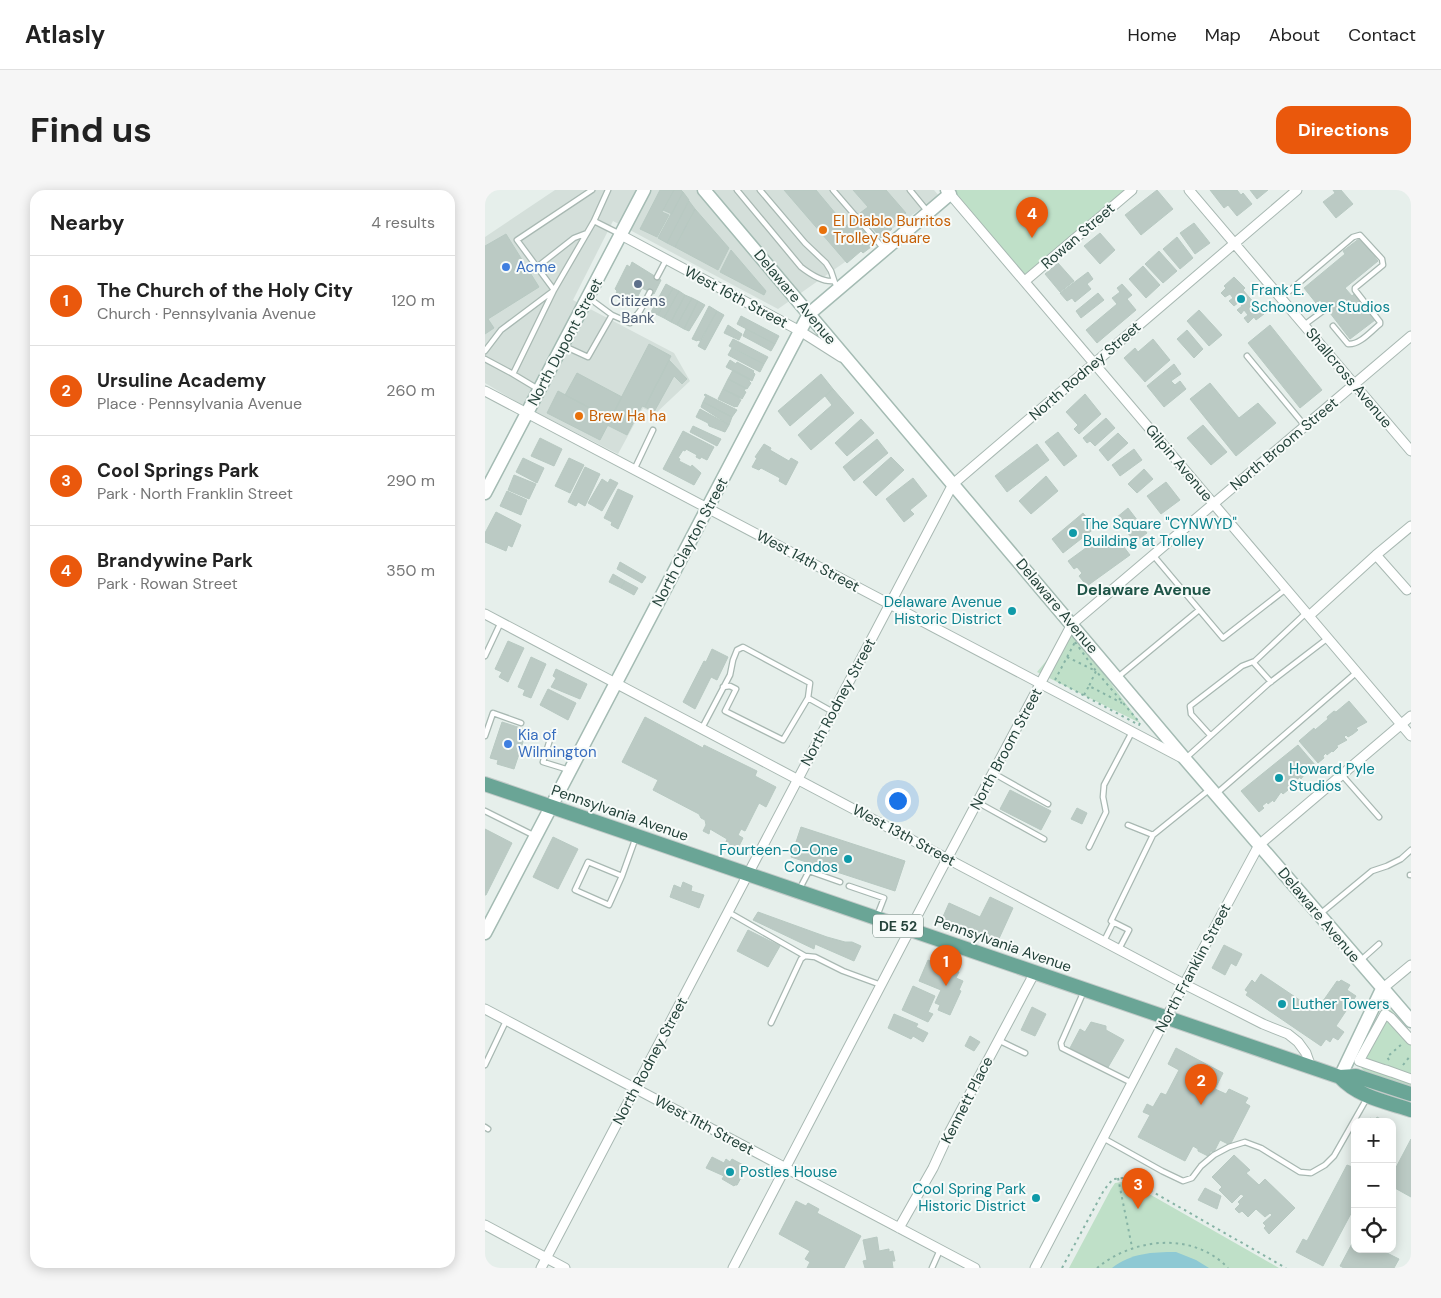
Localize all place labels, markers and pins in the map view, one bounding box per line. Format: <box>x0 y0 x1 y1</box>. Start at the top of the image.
pin: 4 <box>1016 197 1048 238</box>
place label: El Diablo Burritos Trolley Square <box>833 211 951 248</box>
marker: El Diablo Burritos Trolley Square <box>817 224 829 236</box>
place label: Acme <box>516 257 556 277</box>
marker: Acme <box>500 261 512 273</box>
marker: Citizens Bank <box>632 278 644 290</box>
place label: Frank E. Schoonover Studios <box>1251 280 1390 317</box>
place label: Citizens Bank <box>610 291 666 328</box>
marker: Frank E. Schoonover Studios <box>1235 293 1247 305</box>
place label: Brew Ha ha <box>589 406 666 426</box>
marker: Brew Ha ha <box>573 410 585 422</box>
place label: The Square "CYNWYD" Building at Trolley <box>1083 514 1237 551</box>
marker: The Square "CYNWYD" Building at Trolley <box>1067 527 1079 539</box>
place label: Delaware Avenue Historic District <box>884 592 1002 629</box>
marker: Delaware Avenue Historic District <box>1006 605 1018 617</box>
place label: Kia of Wilmington <box>518 725 597 762</box>
marker: Kia of Wilmington <box>502 738 514 750</box>
place label: Howard Pyle Studios <box>1289 759 1375 796</box>
marker: Howard Pyle Studios <box>1273 772 1285 784</box>
place label: Fourteen-O-One Condos <box>719 840 838 877</box>
marker: Fourteen-O-One Condos <box>842 853 854 865</box>
pin: 1 <box>930 945 962 986</box>
place label: Luther Towers <box>1292 994 1390 1014</box>
marker: Luther Towers <box>1276 998 1288 1010</box>
pin: 2 <box>1185 1064 1217 1105</box>
place label: Postles House <box>740 1162 837 1182</box>
marker: Postles House <box>724 1166 736 1178</box>
pin: 3 <box>1122 1168 1154 1209</box>
place label: Cool Spring Park Historic District <box>912 1179 1026 1216</box>
marker: Cool Spring Park Historic District <box>1030 1192 1042 1204</box>

